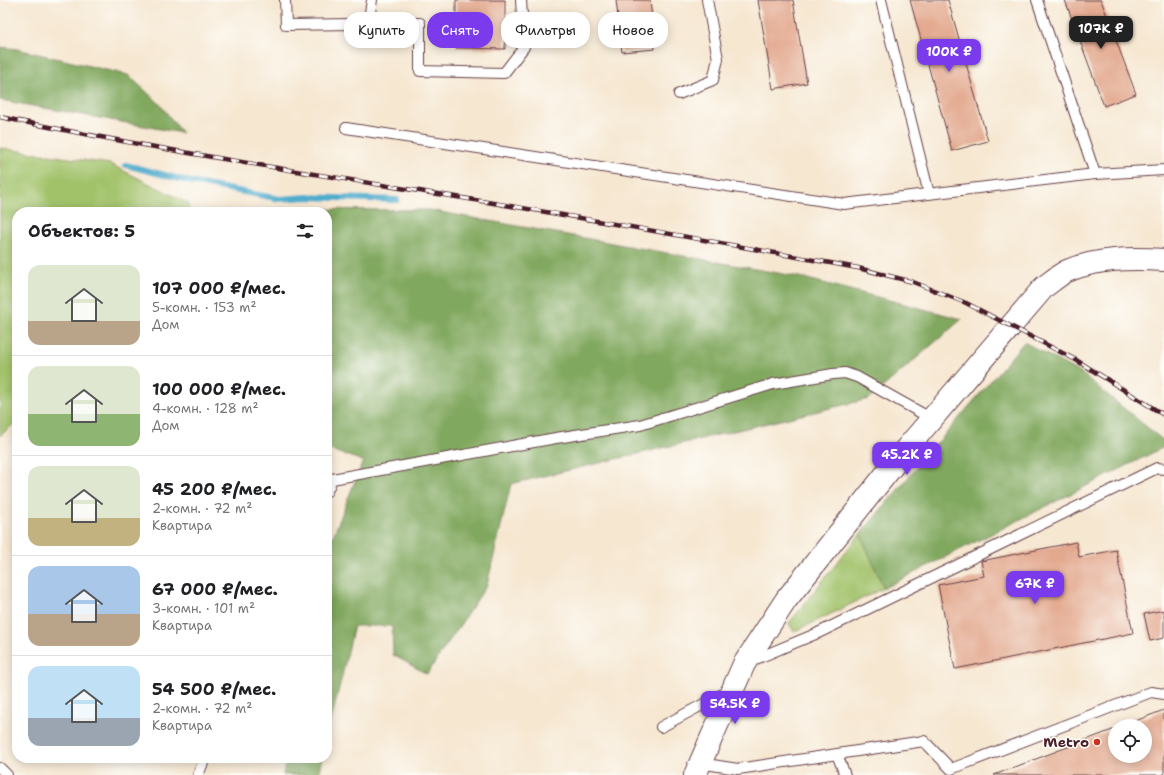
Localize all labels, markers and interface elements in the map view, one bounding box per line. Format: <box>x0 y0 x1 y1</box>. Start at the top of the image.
chip: Купить <box>344 12 419 48</box>
chip: Снять <box>427 12 493 48</box>
chip: Фильтры <box>501 12 590 48</box>
chip: Новое <box>598 12 668 48</box>
pin: 107K ₽ <box>1068 16 1134 50</box>
text: 107K ₽ <box>1078 20 1124 37</box>
pin: 100K ₽ <box>916 39 982 73</box>
text: 100K ₽ <box>926 43 972 60</box>
text: Объектов: 5 <box>28 220 135 242</box>
icon: filters <box>294 220 316 242</box>
text: 107 000 ₽/мес. <box>152 277 286 299</box>
icon: home <box>60 281 108 329</box>
text: 5-комн. · 153 m² <box>152 299 256 316</box>
text: Дом <box>152 316 180 333</box>
text: 100 000 ₽/мес. <box>152 378 286 400</box>
icon: home <box>60 382 108 430</box>
text: 4-комн. · 128 m² <box>152 400 259 417</box>
text: Дом <box>152 417 180 434</box>
pin: 45.2K ₽ <box>870 442 944 476</box>
text: 45.2K ₽ <box>881 446 933 463</box>
text: 45 200 ₽/мес. <box>152 478 277 500</box>
icon: home <box>60 482 108 530</box>
text: 2-комн. · 72 m² <box>152 500 252 517</box>
text: Квартира <box>152 517 212 534</box>
pin: 67K ₽ <box>1007 571 1063 605</box>
text: 67K ₽ <box>1015 575 1055 592</box>
text: 67 000 ₽/мес. <box>152 578 278 600</box>
icon: home <box>60 582 108 630</box>
text: 3-комн. · 101 m² <box>152 600 255 617</box>
text: Квартира <box>152 617 212 634</box>
text: 54 500 ₽/мес. <box>152 678 276 700</box>
icon: home <box>60 682 108 730</box>
pin: 54.5K ₽ <box>698 691 772 725</box>
text: 54.5K ₽ <box>710 695 760 712</box>
text: 2-комн. · 72 m² <box>152 700 252 717</box>
text: Квартира <box>152 717 212 734</box>
map controls <box>1108 719 1152 763</box>
button: locate <box>1108 719 1152 763</box>
place label: Metro <box>1043 733 1089 751</box>
marker: Metro <box>1092 737 1102 747</box>

